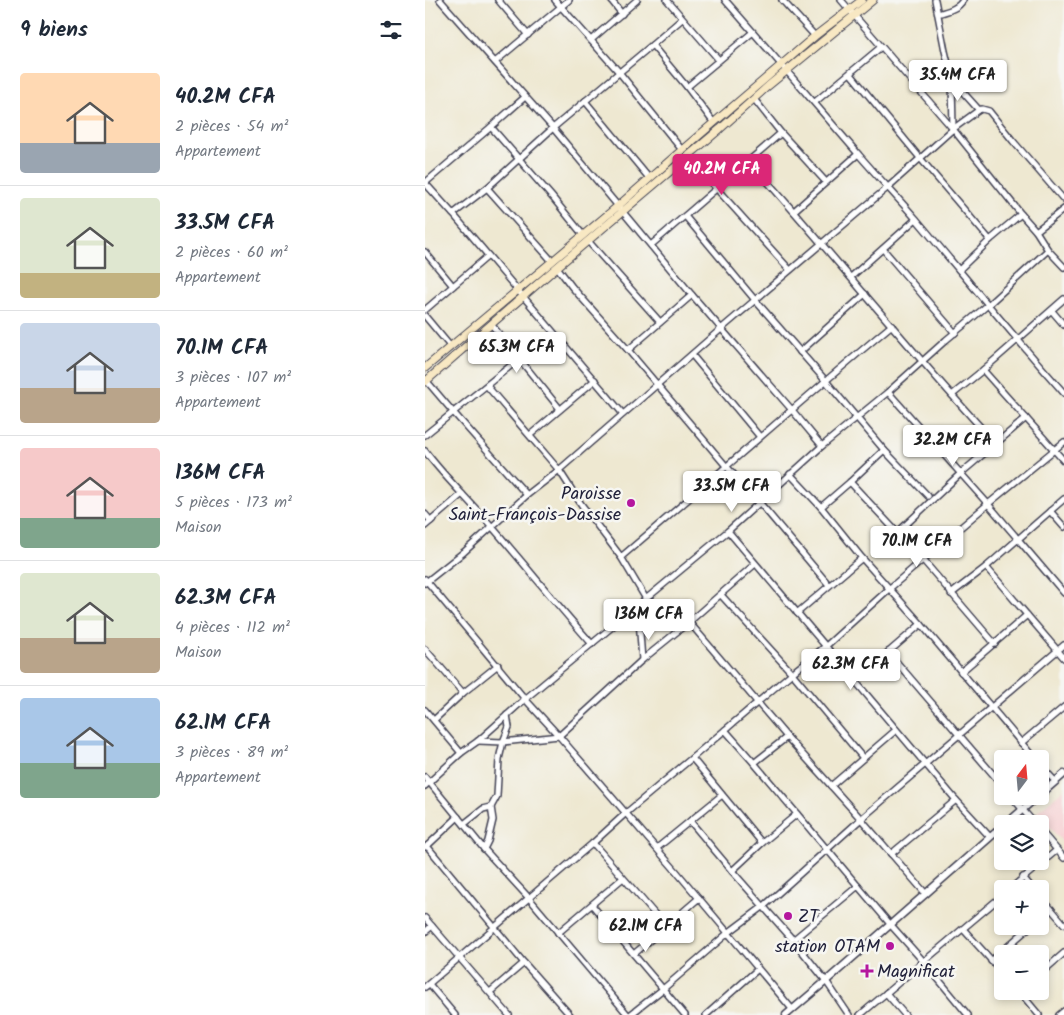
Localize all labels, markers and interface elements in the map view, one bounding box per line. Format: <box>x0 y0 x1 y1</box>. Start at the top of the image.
text: 9 biens <box>20 14 88 47</box>
icon: filters <box>377 16 405 44</box>
pin: 35.4M CFA <box>901 59 1015 102</box>
text: 35.4M CFA <box>920 63 996 88</box>
text: 40.2M CFA <box>175 81 276 114</box>
icon: home <box>60 93 120 153</box>
text: 2 pièces · 54 m² <box>175 114 288 139</box>
text: Appartement <box>175 139 261 164</box>
pin: 40.2M CFA <box>665 154 779 196</box>
text: 40.2M CFA <box>684 157 760 182</box>
text: 33.5M CFA <box>175 207 275 240</box>
icon: home <box>60 218 120 278</box>
text: 2 pièces · 60 m² <box>175 240 288 265</box>
text: Appartement <box>175 265 261 290</box>
text: 70.1M CFA <box>175 332 269 365</box>
pin: 65.3M CFA <box>460 332 574 374</box>
text: 65.3M CFA <box>479 335 555 360</box>
icon: home <box>60 343 120 403</box>
text: 3 pièces · 107 m² <box>175 365 291 390</box>
text: Appartement <box>175 390 261 415</box>
pin: 32.2M CFA <box>896 424 1010 467</box>
text: 32.2M CFA <box>914 428 992 453</box>
text: 136M CFA <box>175 457 266 490</box>
icon: home <box>60 468 120 528</box>
pin: 33.5M CFA <box>675 470 789 513</box>
text: 33.5M CFA <box>694 474 770 499</box>
place label: Paroisse Saint-François-Dassise <box>449 480 621 530</box>
text: 5 pièces · 173 m² <box>175 490 292 515</box>
marker: Paroisse Saint-François-Dassise <box>625 497 637 509</box>
text: Maison <box>175 515 222 540</box>
pin: 70.1M CFA <box>860 526 974 568</box>
text: 70.1M CFA <box>881 529 953 554</box>
text: 62.3M CFA <box>175 582 277 615</box>
icon: home <box>60 593 120 653</box>
pin: 136M CFA <box>597 598 701 641</box>
text: 136M CFA <box>614 602 684 627</box>
text: 4 pièces · 112 m² <box>175 615 290 640</box>
text: Maison <box>175 640 222 665</box>
pin: 62.3M CFA <box>794 648 908 691</box>
text: 62.3M CFA <box>812 652 890 677</box>
text: 62.1M CFA <box>175 707 271 740</box>
icon: home <box>60 718 120 778</box>
text: 3 pièces · 89 m² <box>175 740 288 765</box>
north arrow <box>994 750 1049 805</box>
map controls <box>994 750 1049 1000</box>
text: Appartement <box>175 765 261 790</box>
button: layers <box>994 815 1049 870</box>
button: + <box>994 880 1049 935</box>
place label: ZT <box>798 903 820 932</box>
pin: 62.1M CFA <box>589 910 703 953</box>
marker: ZT <box>782 910 794 922</box>
text: 62.1M CFA <box>609 914 683 939</box>
place label: station OTAM <box>775 933 881 962</box>
marker: station OTAM <box>884 940 896 952</box>
button: − <box>994 945 1049 1000</box>
place label: Magnificat <box>877 958 956 987</box>
marker: Magnificat <box>861 965 873 977</box>

